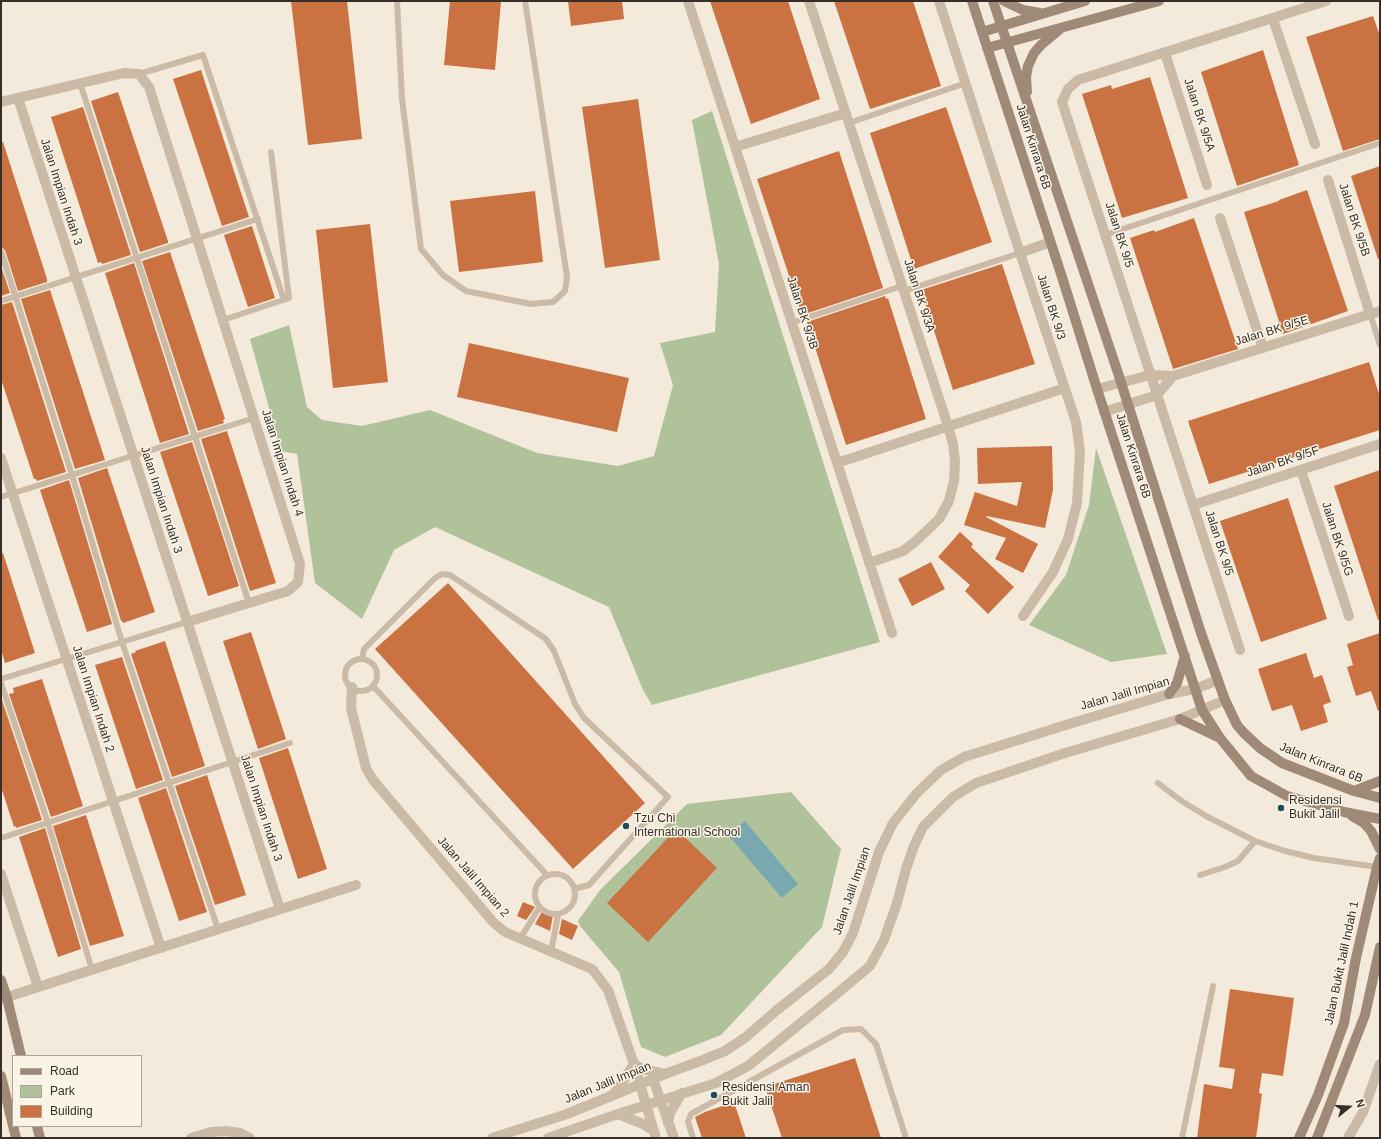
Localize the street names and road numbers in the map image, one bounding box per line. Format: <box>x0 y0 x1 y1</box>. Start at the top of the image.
street label: Jalan BK 9/5A <box>1180 77 1218 153</box>
street label: Jalan Kinrara 6B <box>1012 103 1054 191</box>
street label: Jalan Impian Indah 3 <box>37 137 85 247</box>
street label: Jalan BK 9/5B <box>1335 182 1373 258</box>
street label: Jalan BK 9/5 <box>1102 200 1136 270</box>
street label: Jalan BK 9/3A <box>900 258 938 334</box>
street label: Jalan BK 9/3 <box>1034 272 1068 342</box>
street label: Jalan BK 9/3B <box>783 275 821 351</box>
street label: Jalan BK 9/5E <box>1234 313 1310 349</box>
street label: Jalan Impian Indah 4 <box>258 408 306 518</box>
street label: Jalan Kinrara 6B <box>1112 412 1154 500</box>
street label: Jalan BK 9/5F <box>1245 444 1321 480</box>
street label: Jalan Impian Indah 3 <box>137 445 185 555</box>
street label: Jalan BK 9/5G <box>1318 500 1356 578</box>
street label: Jalan BK 9/5 <box>1202 508 1236 578</box>
street label: Jalan Impian Indah 2 <box>69 644 117 754</box>
street label: Jalan Jalil Impian <box>1079 674 1171 714</box>
street label: Jalan Kinrara 6B <box>1277 740 1365 786</box>
street label: Jalan Impian Indah 3 <box>237 753 285 863</box>
street label: Jalan Jalil Impian 2 <box>434 834 512 920</box>
street label: Jalan Jalil Impian <box>830 845 874 937</box>
street label: Jalan Bukit Jalil Indah 1 <box>1322 900 1362 1026</box>
street label: Jalan Jalil Impian <box>563 1059 653 1107</box>

